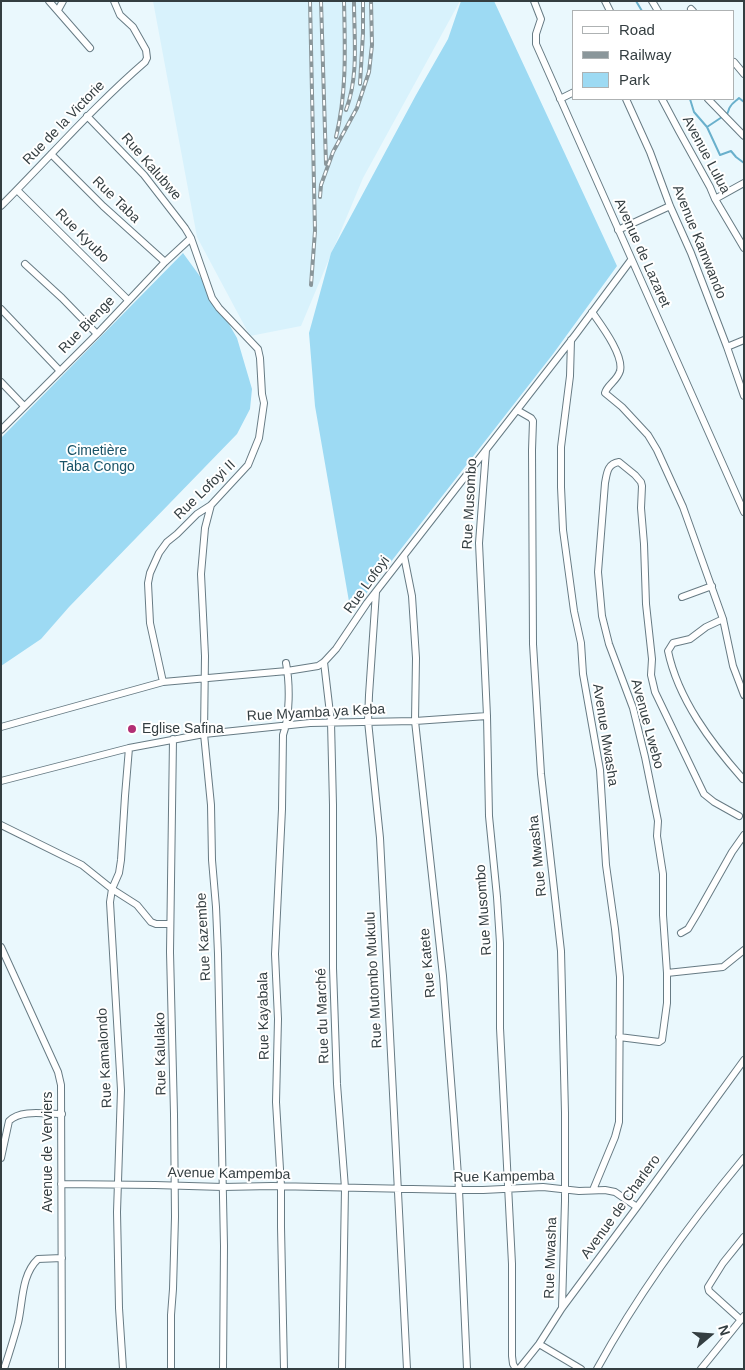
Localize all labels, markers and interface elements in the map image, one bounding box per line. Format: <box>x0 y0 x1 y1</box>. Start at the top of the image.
legend <box>572 10 735 100</box>
text: Road <box>619 21 655 38</box>
text: Railway <box>619 46 672 63</box>
text: Park <box>619 71 650 88</box>
street label: Rue de la Victorie <box>20 78 108 168</box>
street label: Avenue Lulua <box>679 113 733 197</box>
street label: Rue Kalubwe <box>117 130 185 204</box>
street label: Rue Taba <box>89 173 143 227</box>
street label: Avenue Kamwando <box>669 183 729 301</box>
street label: Avenue de Lazaret <box>610 196 674 310</box>
street label: Rue Kyubo <box>52 206 112 266</box>
street label: Rue Bienge <box>56 293 118 357</box>
park label: Cimetière Taba Congo <box>59 443 135 476</box>
street label: Rue Lofoyi II <box>171 457 239 523</box>
street label: Rue Musombo <box>459 458 481 550</box>
street label: Rue Lofoyi <box>341 553 393 617</box>
street label: Avenue Lwebo <box>627 677 667 771</box>
street label: Avenue Mwasha <box>589 683 621 787</box>
street label: Rue Myamba ya Keba <box>246 701 386 725</box>
place label: Eglise Safina <box>142 721 224 737</box>
marker: Eglise Safina <box>126 723 138 735</box>
street label: Rue Mwasha <box>525 814 551 898</box>
street label: Rue Musombo <box>472 864 496 956</box>
street label: Rue Kazembe <box>193 892 215 982</box>
street label: Rue Mutombo Mukulu <box>362 911 386 1049</box>
street label: Rue Katete <box>417 927 439 999</box>
street label: Rue du Marché <box>313 968 333 1064</box>
street label: Rue Kayabala <box>255 972 273 1060</box>
street label: Rue Kamalondo <box>94 1007 116 1109</box>
street label: Rue Kalulako <box>152 1012 170 1096</box>
street label: Avenue de Verviers <box>40 1091 56 1213</box>
street label: Avenue de Charlero <box>578 1152 664 1262</box>
street label: Avenue Kampemba <box>168 1165 290 1183</box>
street label: Rue Kampemba <box>453 1168 555 1186</box>
street label: Rue Mwasha <box>541 1217 561 1299</box>
north arrow <box>685 1310 735 1360</box>
text: N <box>715 1323 733 1338</box>

